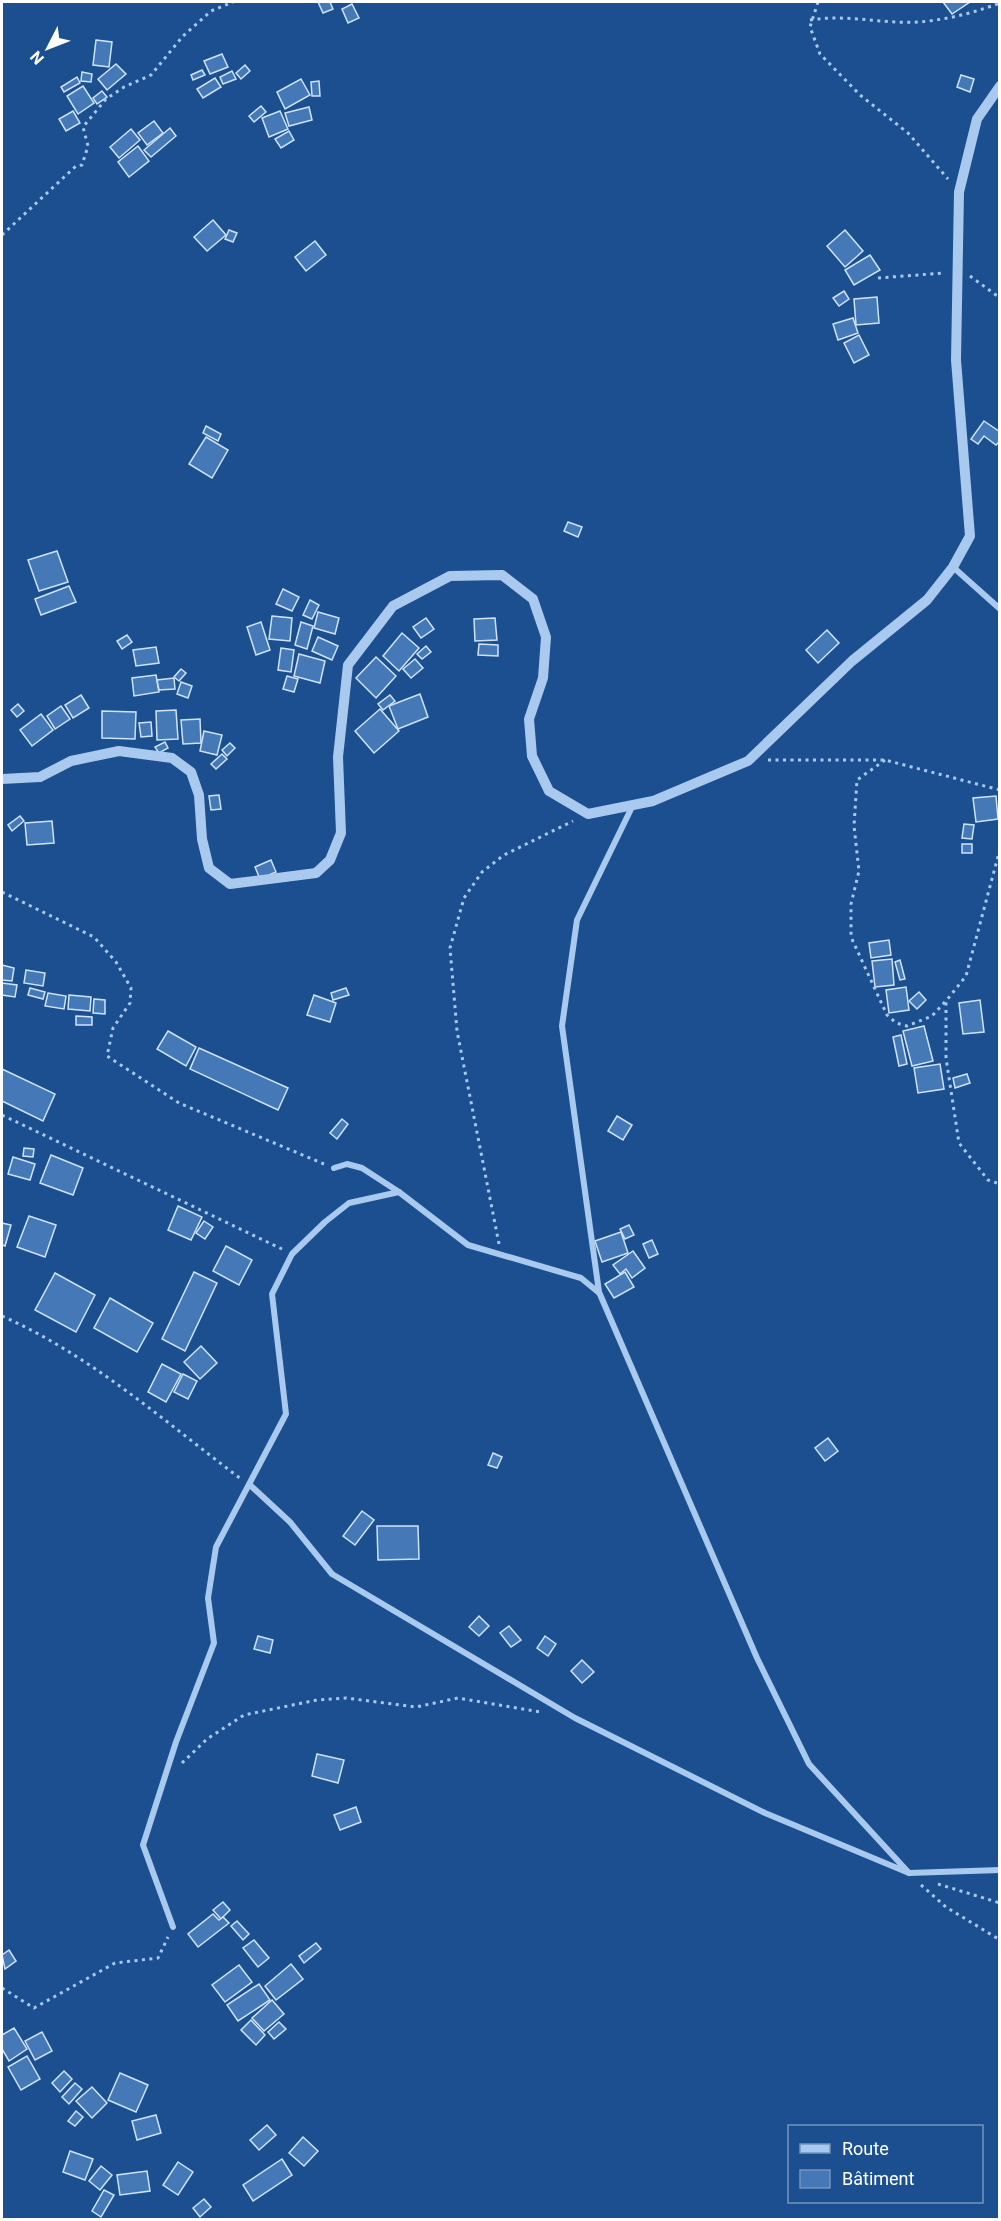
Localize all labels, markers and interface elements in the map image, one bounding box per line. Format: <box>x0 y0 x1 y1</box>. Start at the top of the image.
north arrow <box>18 18 78 78</box>
text: N <box>26 47 48 68</box>
legend <box>788 2125 983 2203</box>
text: Route <box>842 2138 889 2159</box>
text: Bâtiment <box>842 2168 915 2189</box>

